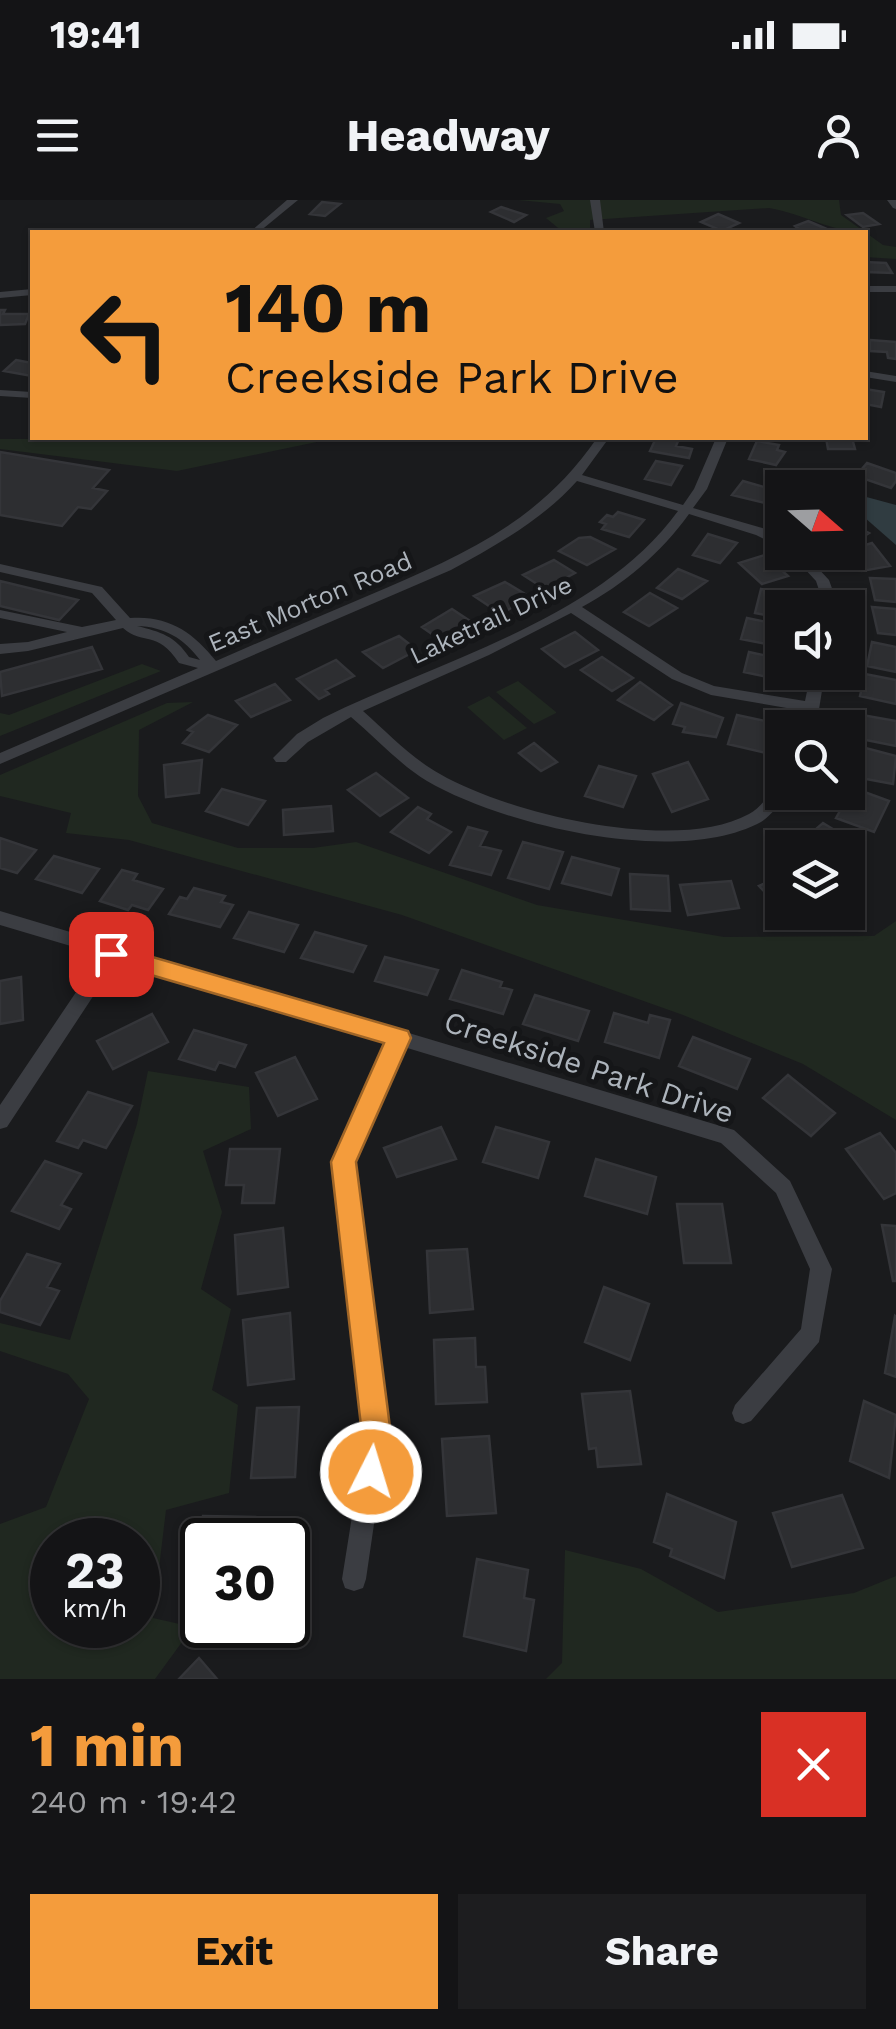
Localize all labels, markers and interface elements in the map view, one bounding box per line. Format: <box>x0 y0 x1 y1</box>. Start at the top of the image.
text: 19:41 <box>50 13 141 57</box>
icon: menu <box>30 108 85 163</box>
icon: person <box>811 108 866 163</box>
text: Headway <box>346 109 550 162</box>
text: 140 m <box>225 267 431 349</box>
icon: left <box>60 270 190 400</box>
text: Creekside Park Drive <box>225 351 679 404</box>
north arrow <box>765 470 865 570</box>
map controls <box>765 470 865 930</box>
street label: East Morton Road <box>204 546 416 658</box>
street label: Laketrail Drive <box>405 570 577 670</box>
button: sound <box>765 590 865 690</box>
button: search <box>765 710 865 810</box>
button: layers <box>765 830 865 930</box>
pin <box>69 912 154 997</box>
icon: arrive <box>84 927 139 982</box>
street label: Creekside Park Drive <box>440 1004 738 1130</box>
position arrow <box>319 1420 423 1524</box>
speed limit sign: 30 <box>180 1518 310 1648</box>
text: 23 <box>65 1541 125 1600</box>
text: km/h <box>63 1594 127 1623</box>
text: 1 min <box>30 1710 184 1781</box>
button: close <box>761 1712 866 1817</box>
text: 240 m · 19:42 <box>30 1783 237 1821</box>
button: Exit <box>30 1894 438 2009</box>
button: Share <box>458 1894 866 2009</box>

